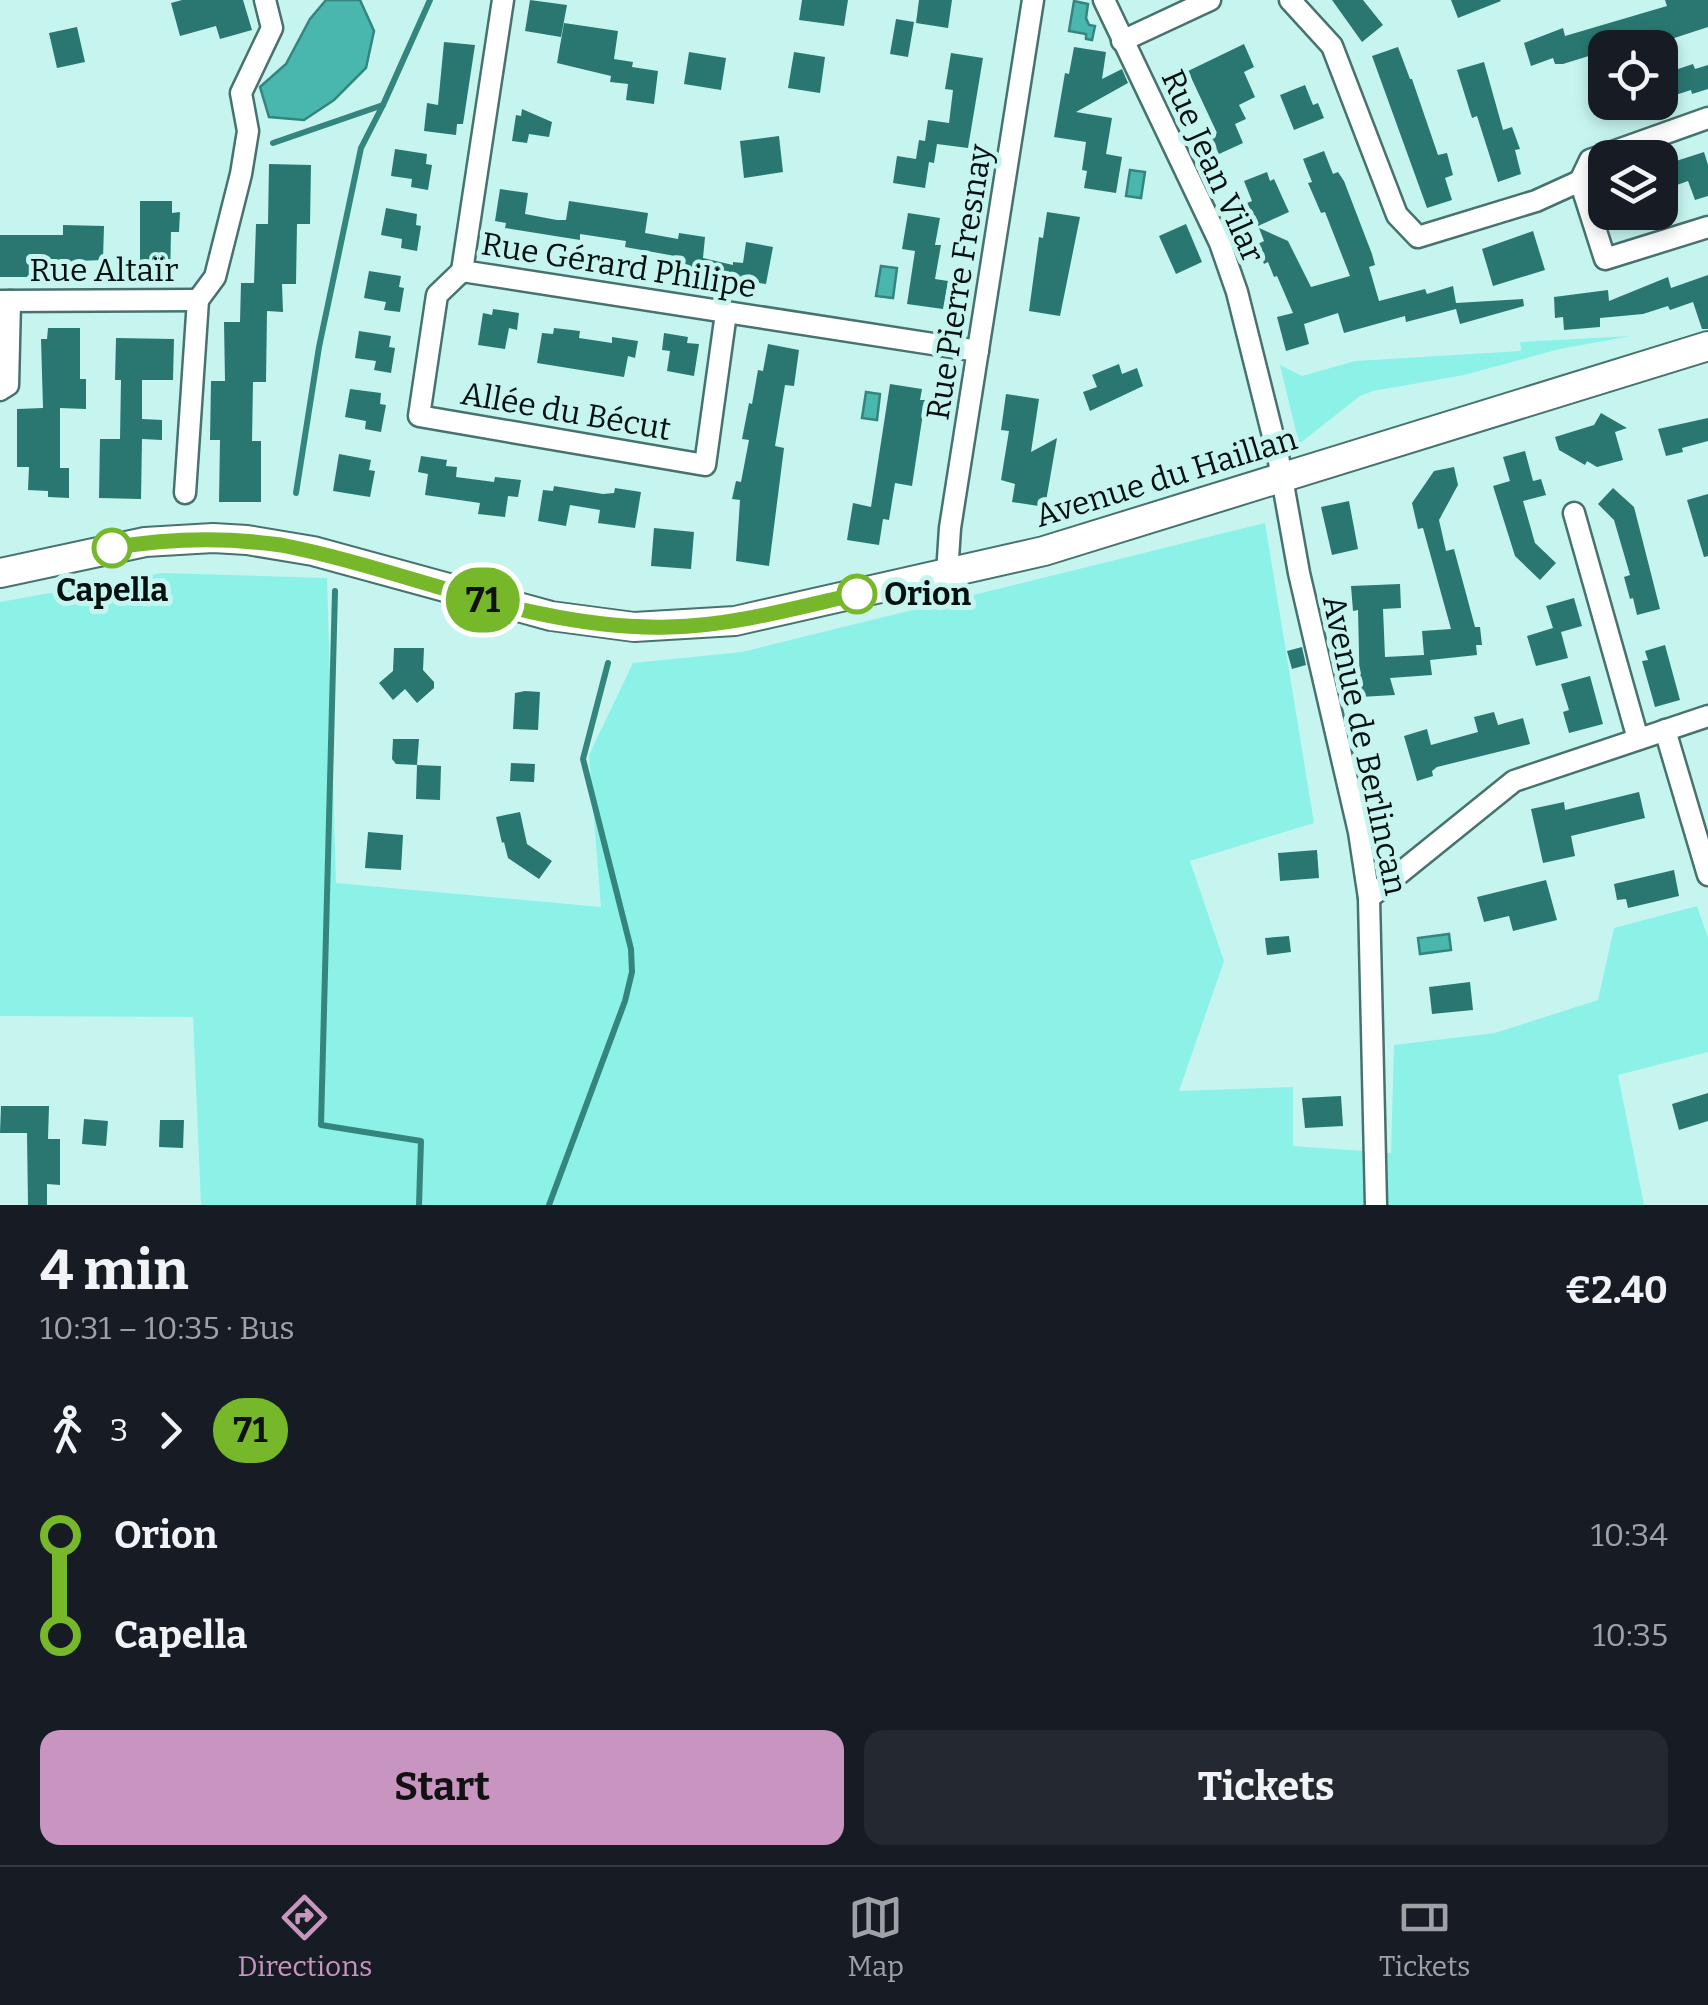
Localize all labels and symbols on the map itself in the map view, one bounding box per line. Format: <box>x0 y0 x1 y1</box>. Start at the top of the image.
street label: Rue Jean Vilar <box>1154 64 1272 268</box>
street label: Rue Pierre Fresnay <box>918 140 1000 422</box>
street label: Rue Gérard Philipe <box>479 224 759 306</box>
street label: Rue Altaïr <box>30 251 178 289</box>
street label: Allée du Bécut <box>458 374 674 448</box>
street label: Avenue du Haillan <box>1030 419 1302 535</box>
marker: Capella <box>93 529 131 567</box>
line badge: 71 <box>438 568 528 632</box>
place label: Capella <box>56 571 168 609</box>
marker: Orion <box>838 575 876 613</box>
place label: Orion <box>884 575 971 613</box>
street label: Avenue de Berlincan <box>1315 592 1415 898</box>

